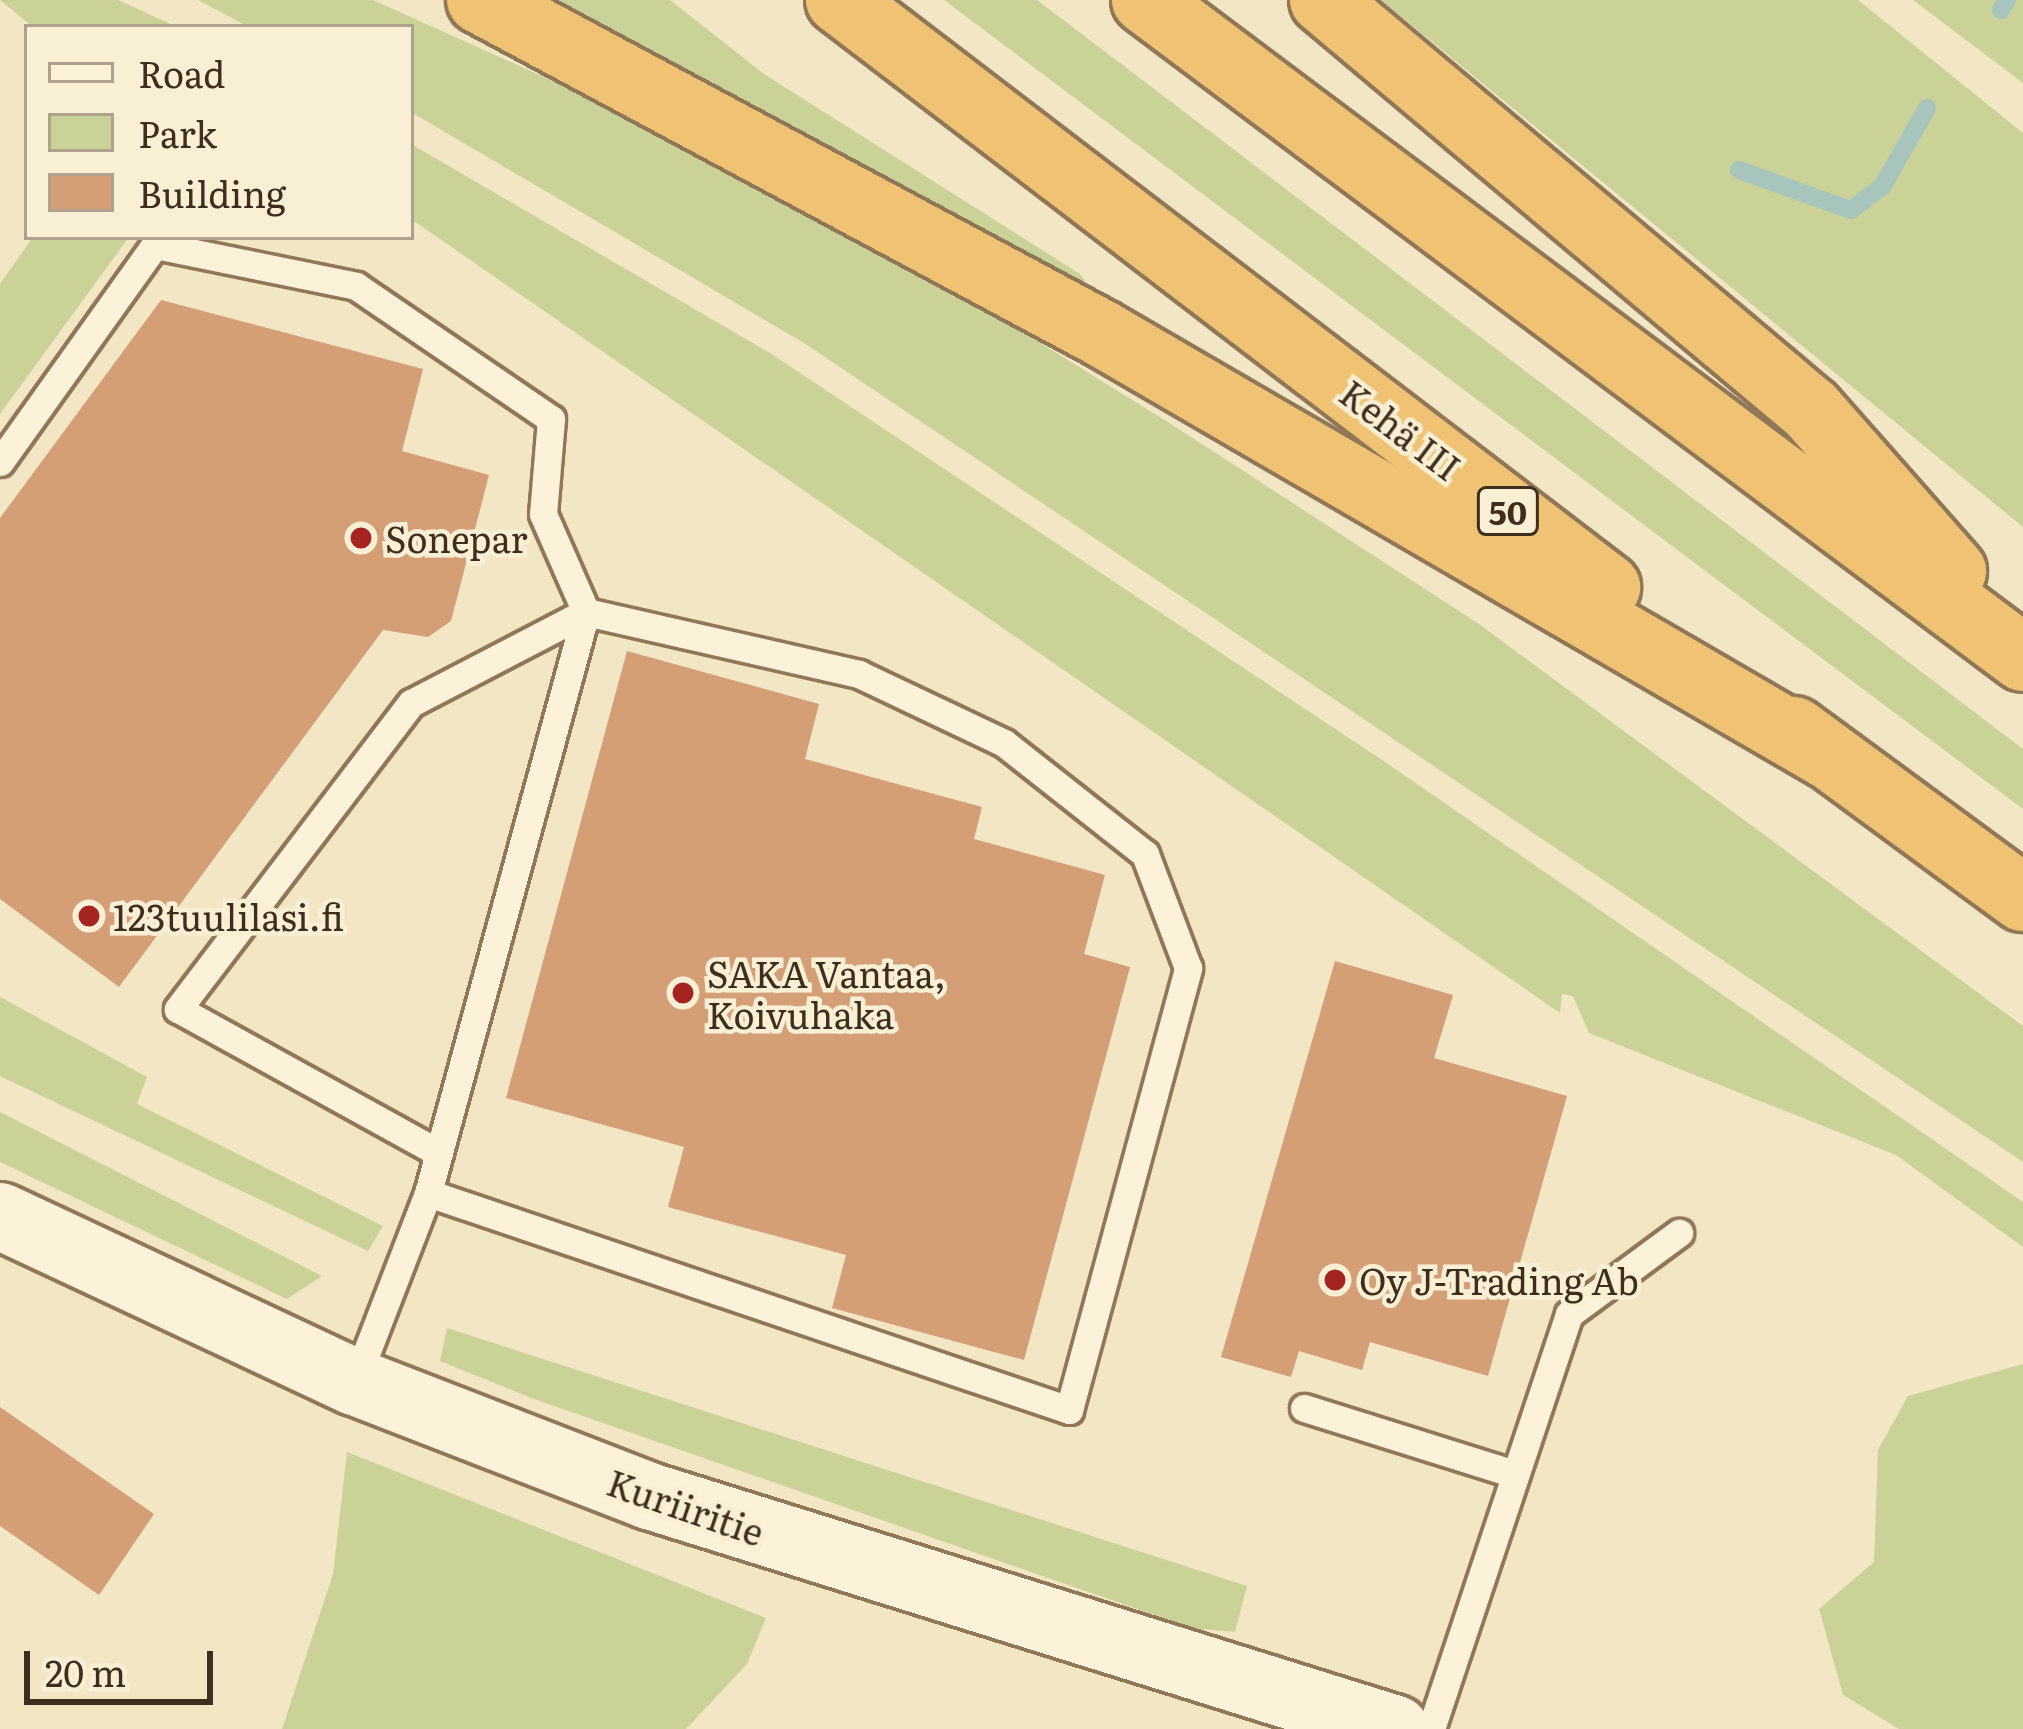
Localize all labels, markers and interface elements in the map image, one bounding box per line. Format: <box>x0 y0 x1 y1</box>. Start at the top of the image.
legend <box>24 24 414 240</box>
text: Road <box>138 46 225 99</box>
text: Park <box>138 106 217 159</box>
text: Building <box>138 166 286 219</box>
street label: Kehä III <box>1332 370 1470 488</box>
road number: 50 <box>1475 484 1541 538</box>
place label: Sonepar <box>385 516 527 560</box>
marker: Sonepar <box>348 525 374 551</box>
place label: 123tuulilasi.fi <box>113 894 344 938</box>
marker: 123tuulilasi.fi <box>76 903 102 929</box>
place label: SAKA Vantaa, Koivuhaka <box>707 950 946 1035</box>
marker: SAKA Vantaa, Koivuhaka <box>670 980 696 1006</box>
place label: Oy J-Trading Ab <box>1359 1258 1639 1302</box>
marker: Oy J-Trading Ab <box>1322 1267 1348 1293</box>
street label: Kuriiritie <box>602 1459 770 1553</box>
scale bar <box>30 1627 219 1701</box>
text: 20 m <box>45 1645 126 1698</box>

